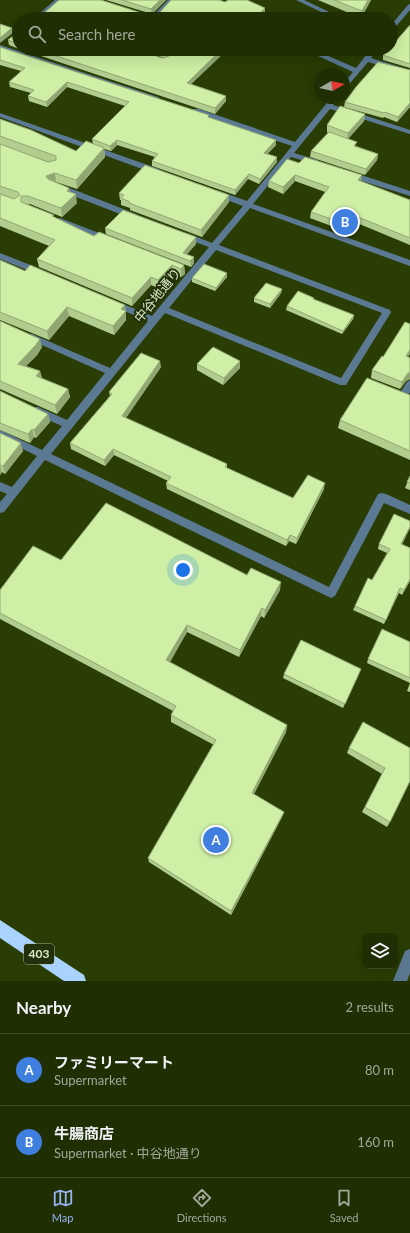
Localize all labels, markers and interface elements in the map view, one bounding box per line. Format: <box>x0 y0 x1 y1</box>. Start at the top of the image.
search box <box>12 12 398 56</box>
icon: search <box>26 23 48 45</box>
text: Search here <box>58 25 135 43</box>
north arrow <box>314 68 350 104</box>
pin: B <box>332 207 358 237</box>
street label: 中谷地通り <box>130 265 184 325</box>
your location <box>173 560 193 580</box>
pin: A <box>203 825 229 855</box>
map controls <box>362 933 398 969</box>
button: layers <box>362 933 398 969</box>
road number: 403 <box>24 944 54 964</box>
text: Nearby <box>16 997 71 1018</box>
text: 2 results <box>346 999 394 1015</box>
text: ファミリーマート <box>54 1053 174 1071</box>
text: A <box>24 1062 34 1078</box>
text: 80 m <box>365 1062 394 1078</box>
text: Supermarket <box>54 1072 127 1088</box>
text: 牛腸商店 <box>54 1124 114 1142</box>
text: B <box>25 1134 33 1150</box>
text: 160 m <box>357 1134 394 1150</box>
text: Supermarket · 中谷地通り <box>54 1145 202 1161</box>
tab: Map <box>52 1187 74 1224</box>
tab: Directions <box>177 1187 226 1224</box>
tab: Saved <box>330 1187 358 1224</box>

